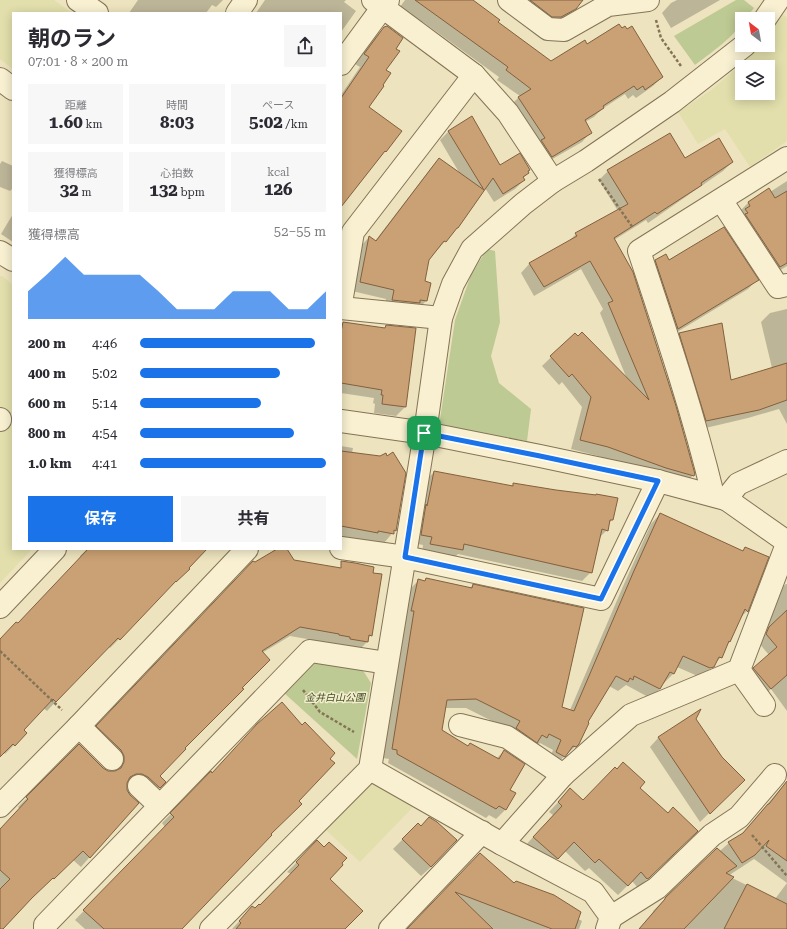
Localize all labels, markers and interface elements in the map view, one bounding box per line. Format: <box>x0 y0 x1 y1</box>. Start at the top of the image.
north arrow <box>735 12 775 52</box>
map controls <box>735 12 775 100</box>
button: share <box>284 25 326 67</box>
text: 朝のラン <box>28 26 116 51</box>
text: 07:01 · 8 × 200 m <box>28 54 128 69</box>
button: layers <box>735 60 775 100</box>
text: 距離 <box>65 99 87 112</box>
text: 時間 <box>166 99 188 112</box>
text: ペース <box>262 99 295 112</box>
text: 1.60 <box>49 112 83 132</box>
text: 8:03 <box>160 112 194 132</box>
text: 5:02 <box>249 112 283 132</box>
text: km <box>83 118 103 131</box>
text: /km <box>283 118 308 131</box>
text: kcal <box>267 166 289 179</box>
text: 獲得標高 <box>54 167 98 180</box>
text: 心拍数 <box>160 167 193 180</box>
text: 126 <box>264 179 293 199</box>
text: 32 <box>60 180 79 200</box>
text: 132 <box>149 180 178 200</box>
text: m <box>79 186 92 199</box>
text: bpm <box>178 186 205 199</box>
text: 52–55 m <box>274 224 326 239</box>
text: 獲得標高 <box>28 227 80 242</box>
text: 200 m <box>28 336 66 351</box>
text: 4:46 <box>92 336 117 351</box>
text: 400 m <box>28 366 66 381</box>
text: 5:02 <box>92 366 117 381</box>
text: 600 m <box>28 396 66 411</box>
text: 5:14 <box>92 396 117 411</box>
pin <box>407 416 441 450</box>
icon: arrive <box>413 422 435 444</box>
text: 800 m <box>28 426 66 441</box>
text: 4:54 <box>92 426 117 441</box>
text: 1.0 km <box>28 456 71 471</box>
text: 4:41 <box>92 456 117 471</box>
button: 保存 <box>28 496 173 542</box>
button: 共有 <box>181 496 326 542</box>
park label: 金井白山公園 <box>305 692 367 703</box>

